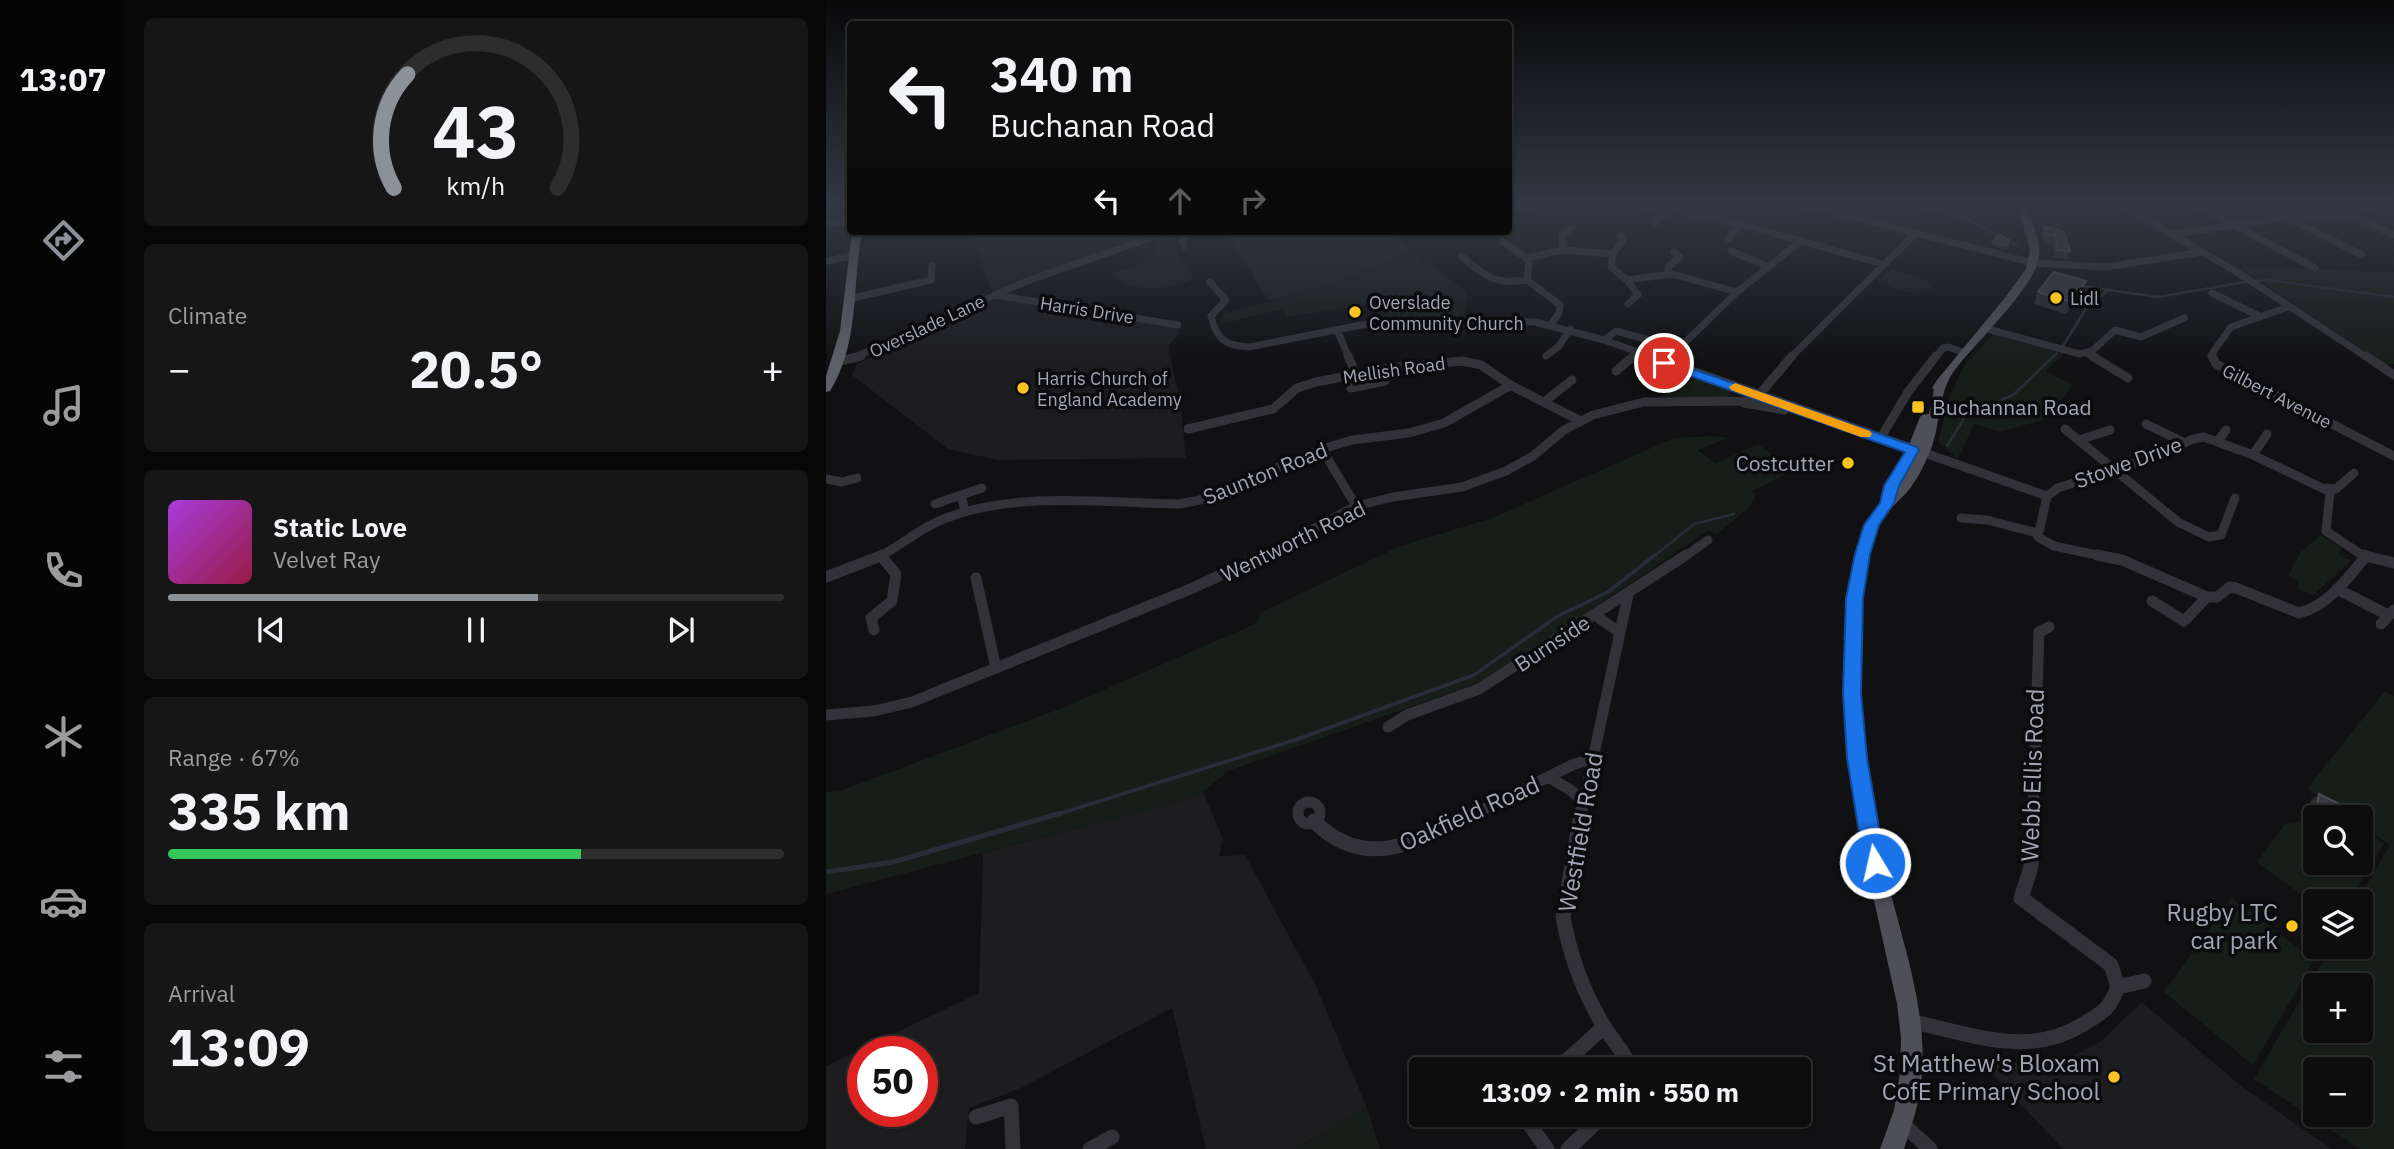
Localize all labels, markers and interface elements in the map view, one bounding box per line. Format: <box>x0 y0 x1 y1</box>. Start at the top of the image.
text: 340 m <box>990 42 1134 105</box>
icon: left <box>875 49 966 140</box>
text: 13:07 <box>19 58 107 100</box>
text: 43 <box>432 83 520 178</box>
text: Buchanan Road <box>990 104 1215 146</box>
text: km/h <box>447 169 505 202</box>
icon: left <box>1088 182 1126 220</box>
icon: ahead <box>1161 182 1199 220</box>
icon: right <box>1234 182 1272 220</box>
icon: directions <box>39 216 88 265</box>
place label: Lidl <box>2070 287 2099 310</box>
street label: Overslade Lane <box>866 289 988 363</box>
marker: Lidl <box>2048 290 2064 306</box>
street label: Harris Drive <box>1038 291 1136 329</box>
place label: Overslade Community Church <box>1369 291 1524 335</box>
text: Climate <box>168 300 247 330</box>
marker: Overslade Community Church <box>1347 304 1363 320</box>
pin <box>1634 333 1694 393</box>
text: 20.5° <box>409 335 543 402</box>
text: − <box>168 344 191 393</box>
text: + <box>761 344 784 393</box>
icon: arrive <box>1645 344 1683 382</box>
street label: Mellish Road <box>1341 351 1447 389</box>
street label: Gilbert Avenue <box>2219 359 2336 433</box>
place label: Harris Church of England Academy <box>1037 367 1182 411</box>
marker: Harris Church of England Academy <box>1015 380 1031 396</box>
icon: music <box>39 381 88 430</box>
place label: Buchannan Road <box>1932 393 2092 421</box>
marker: Buchannan Road <box>1910 399 1926 415</box>
street label: Stowe Drive <box>2070 430 2186 494</box>
street label: Saunton Road <box>1199 435 1331 511</box>
place label: Costcutter <box>1736 449 1834 477</box>
marker: Costcutter <box>1840 455 1856 471</box>
street label: Wentworth Road <box>1216 494 1370 588</box>
text: Static Love <box>273 510 407 544</box>
text: Velvet Ray <box>273 544 380 574</box>
icon: phone <box>39 546 88 595</box>
street label: Burnside <box>1509 608 1595 678</box>
icon: previous <box>252 611 290 649</box>
icon: pause <box>457 611 495 649</box>
icon: next <box>662 611 700 649</box>
street label: Webb Ellis Road <box>2013 688 2051 862</box>
icon: climate <box>39 712 88 761</box>
text: Range · 67% <box>168 742 300 772</box>
street label: Westfield Road <box>1550 749 1610 915</box>
street label: Oakfield Road <box>1394 768 1544 858</box>
text: 335 km <box>168 777 350 844</box>
map controls <box>2303 805 2373 1127</box>
button: search <box>2303 805 2373 875</box>
position arrow <box>1838 826 1912 900</box>
icon: car <box>39 877 88 926</box>
button: layers <box>2303 889 2373 959</box>
place label: Rugby LTC car park <box>2166 896 2278 956</box>
marker: Rugby LTC car park <box>2284 918 2300 934</box>
button: + <box>2303 973 2373 1043</box>
text: Arrival <box>168 978 235 1008</box>
text: 13:09 <box>168 1013 310 1080</box>
speed limit sign: 50 <box>847 1036 938 1127</box>
icon: filters <box>39 1042 88 1091</box>
place label: St Matthew's Bloxam CofE Primary School <box>1873 1047 2100 1107</box>
button: − <box>2303 1057 2373 1127</box>
marker: St Matthew's Bloxam CofE Primary School <box>2106 1069 2122 1085</box>
text: 13:09 · 2 min · 550 m <box>1481 1075 1739 1109</box>

